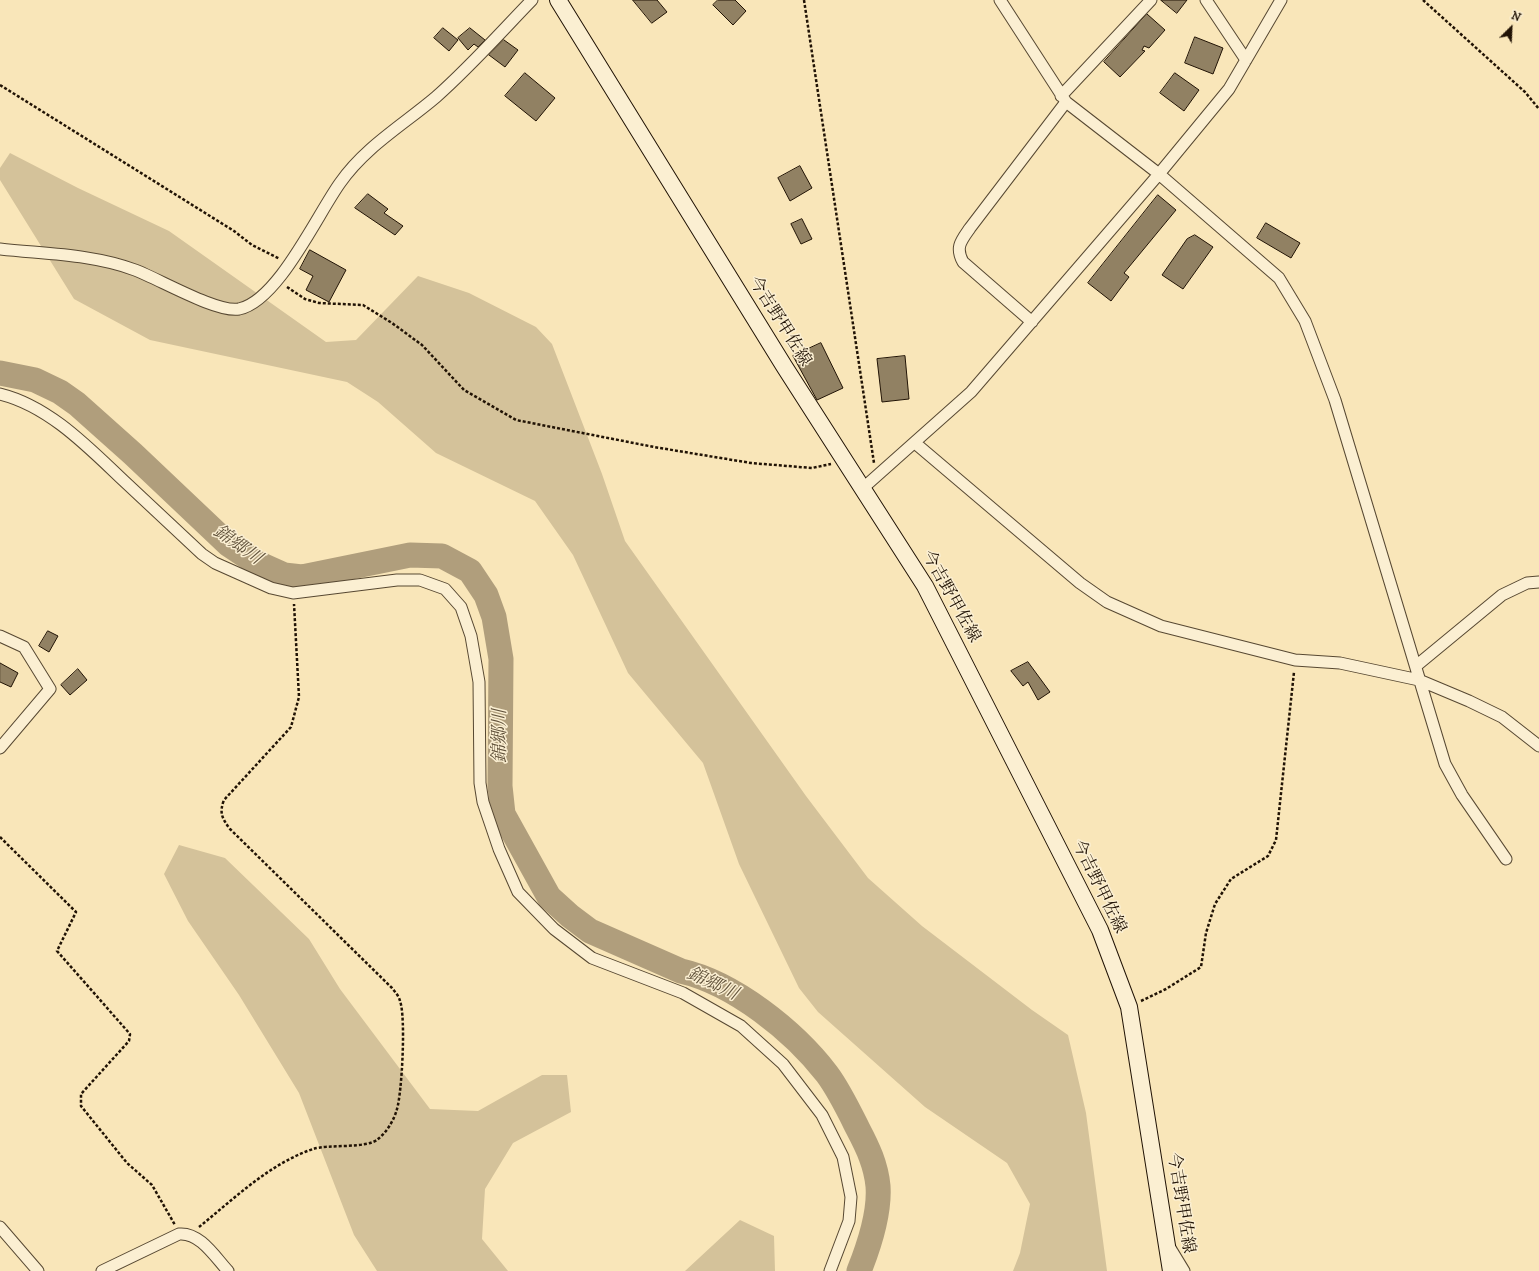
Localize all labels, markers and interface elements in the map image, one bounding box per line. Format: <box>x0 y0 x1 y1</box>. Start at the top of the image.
north arrow <box>1491 8 1531 48</box>
text: N <box>1509 9 1523 25</box>
street label: 今吉野甲佐線 <box>743 273 815 371</box>
water label: 錦郷川 <box>209 522 265 570</box>
street label: 今吉野甲佐線 <box>916 547 984 647</box>
water label: 錦郷川 <box>490 709 512 763</box>
street label: 今吉野甲佐線 <box>1066 837 1130 937</box>
water label: 錦郷川 <box>683 964 741 1006</box>
street label: 今吉野甲佐線 <box>1162 1151 1198 1255</box>

